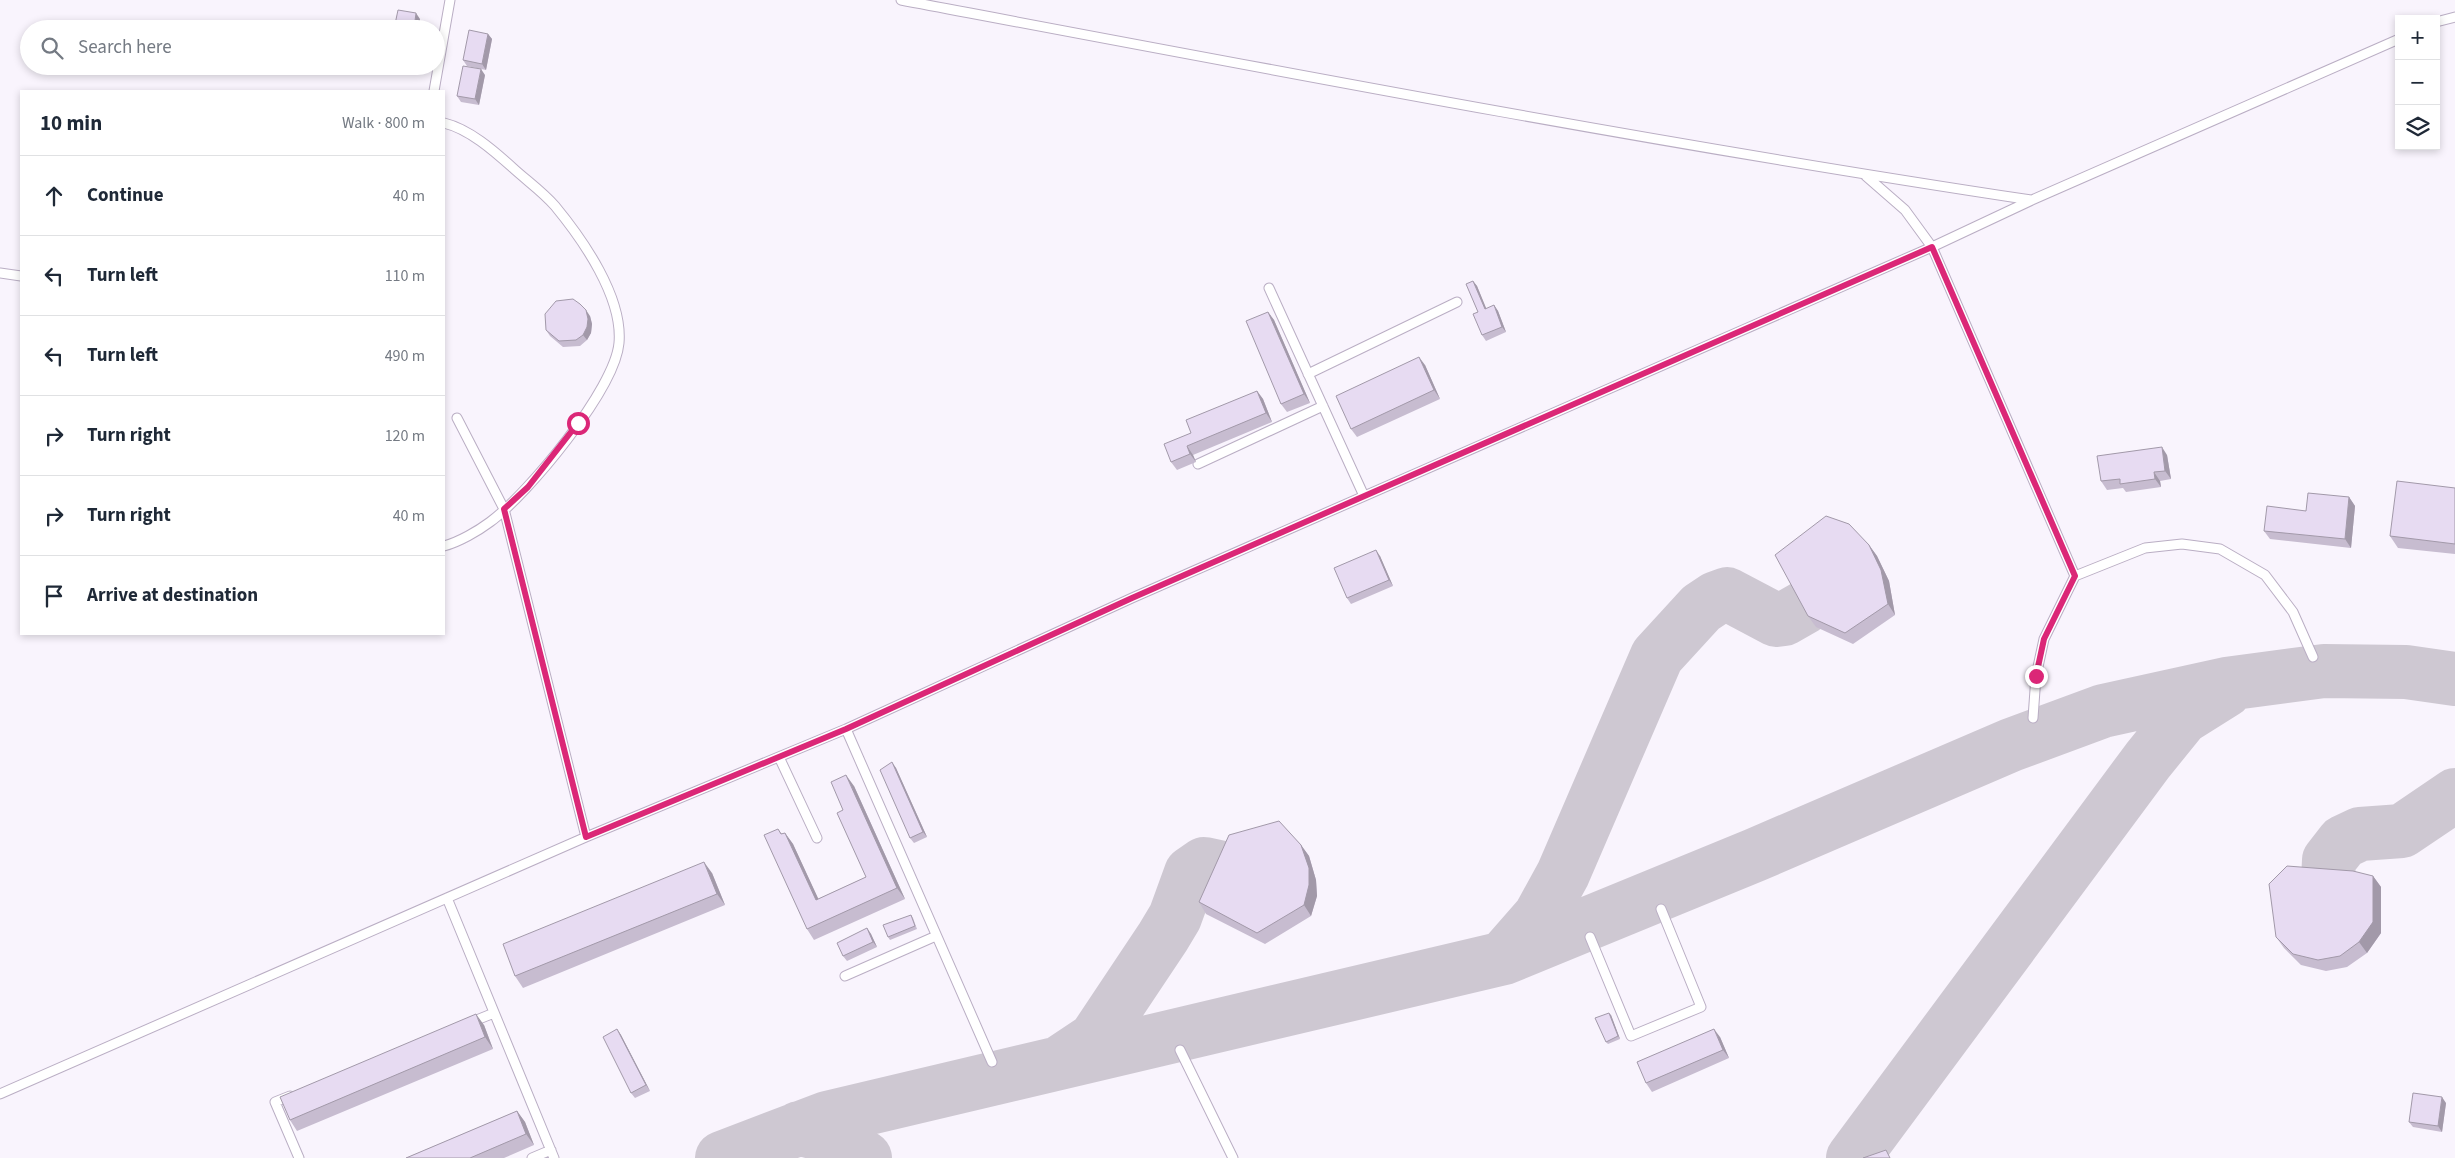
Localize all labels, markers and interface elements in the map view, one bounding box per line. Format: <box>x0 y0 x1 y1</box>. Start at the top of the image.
map controls <box>2395 15 2440 150</box>
button: + <box>2395 15 2440 60</box>
search box <box>20 20 445 75</box>
icon: search <box>38 34 66 62</box>
text: Search here <box>78 34 172 61</box>
button: − <box>2395 60 2440 105</box>
button: layers <box>2395 105 2440 150</box>
text: 10 min <box>40 108 102 138</box>
text: Walk · 800 m <box>342 112 425 134</box>
icon: ahead <box>40 182 68 210</box>
text: Continue <box>87 182 164 209</box>
text: 40 m <box>393 185 425 207</box>
icon: left <box>40 262 68 290</box>
text: Turn left <box>87 262 158 289</box>
text: 110 m <box>385 265 425 287</box>
icon: left <box>40 342 68 370</box>
text: Turn left <box>87 342 158 369</box>
text: 490 m <box>385 345 425 367</box>
route start <box>567 412 590 435</box>
icon: right <box>40 422 68 450</box>
text: Turn right <box>87 422 171 449</box>
text: 120 m <box>385 425 425 447</box>
icon: right <box>40 502 68 530</box>
text: Turn right <box>87 502 171 529</box>
text: 40 m <box>393 505 425 527</box>
icon: arrive <box>40 582 68 610</box>
text: Arrive at destination <box>87 582 258 609</box>
route end <box>2025 665 2048 688</box>

